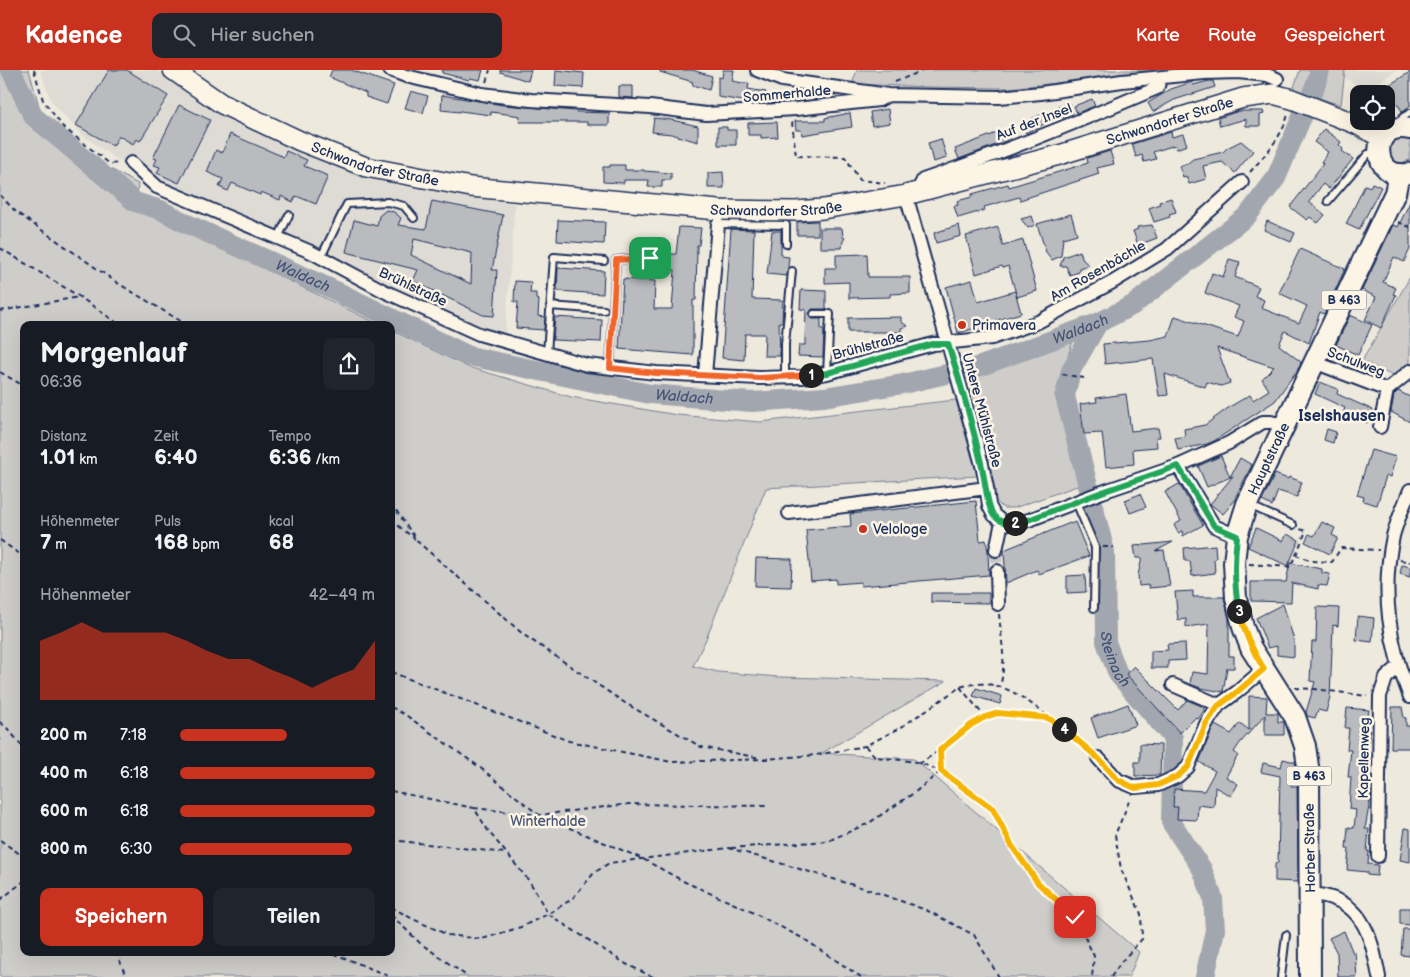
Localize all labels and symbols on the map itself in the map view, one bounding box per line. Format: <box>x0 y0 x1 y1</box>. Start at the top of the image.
street label: Sommerhalde <box>742 82 832 106</box>
street label: Schwandorfer Straße <box>1104 93 1235 148</box>
street label: Auf der Insel <box>994 100 1074 144</box>
street label: Schwandorfer Straße <box>309 138 440 189</box>
street label: Schwandorfer Straße <box>709 197 843 220</box>
pin <box>629 237 671 279</box>
street label: Am Rosenbächle <box>1047 237 1149 305</box>
water label: Waldach <box>272 255 333 297</box>
street label: Brühlstraße <box>376 264 450 310</box>
road number: B 463 <box>1322 290 1366 310</box>
water label: Waldach <box>1050 310 1112 348</box>
place label: Primavera <box>972 317 1036 334</box>
marker: Primavera <box>956 319 968 331</box>
street label: Brühlstraße <box>830 328 906 364</box>
street label: Schulweg <box>1325 343 1387 381</box>
street label: Untere Mühlstraße <box>959 351 1005 469</box>
pin: 1 <box>798 362 824 388</box>
water label: Waldach <box>655 385 714 408</box>
district label: Iselshausen <box>1298 407 1386 426</box>
street label: Hauptstraße <box>1244 420 1293 498</box>
pin: 2 <box>1002 510 1028 536</box>
place label: Velologe <box>873 521 927 538</box>
marker: Velologe <box>857 523 869 535</box>
pin: 3 <box>1226 598 1252 624</box>
water label: Steinach <box>1096 631 1135 691</box>
pin: 4 <box>1052 716 1076 742</box>
street label: Kapellenweg <box>1355 717 1373 799</box>
road number: B 463 <box>1286 766 1332 786</box>
street label: Horber Straße <box>1301 803 1319 893</box>
park label: Winterhalde <box>510 813 586 830</box>
pin <box>1054 896 1096 938</box>

